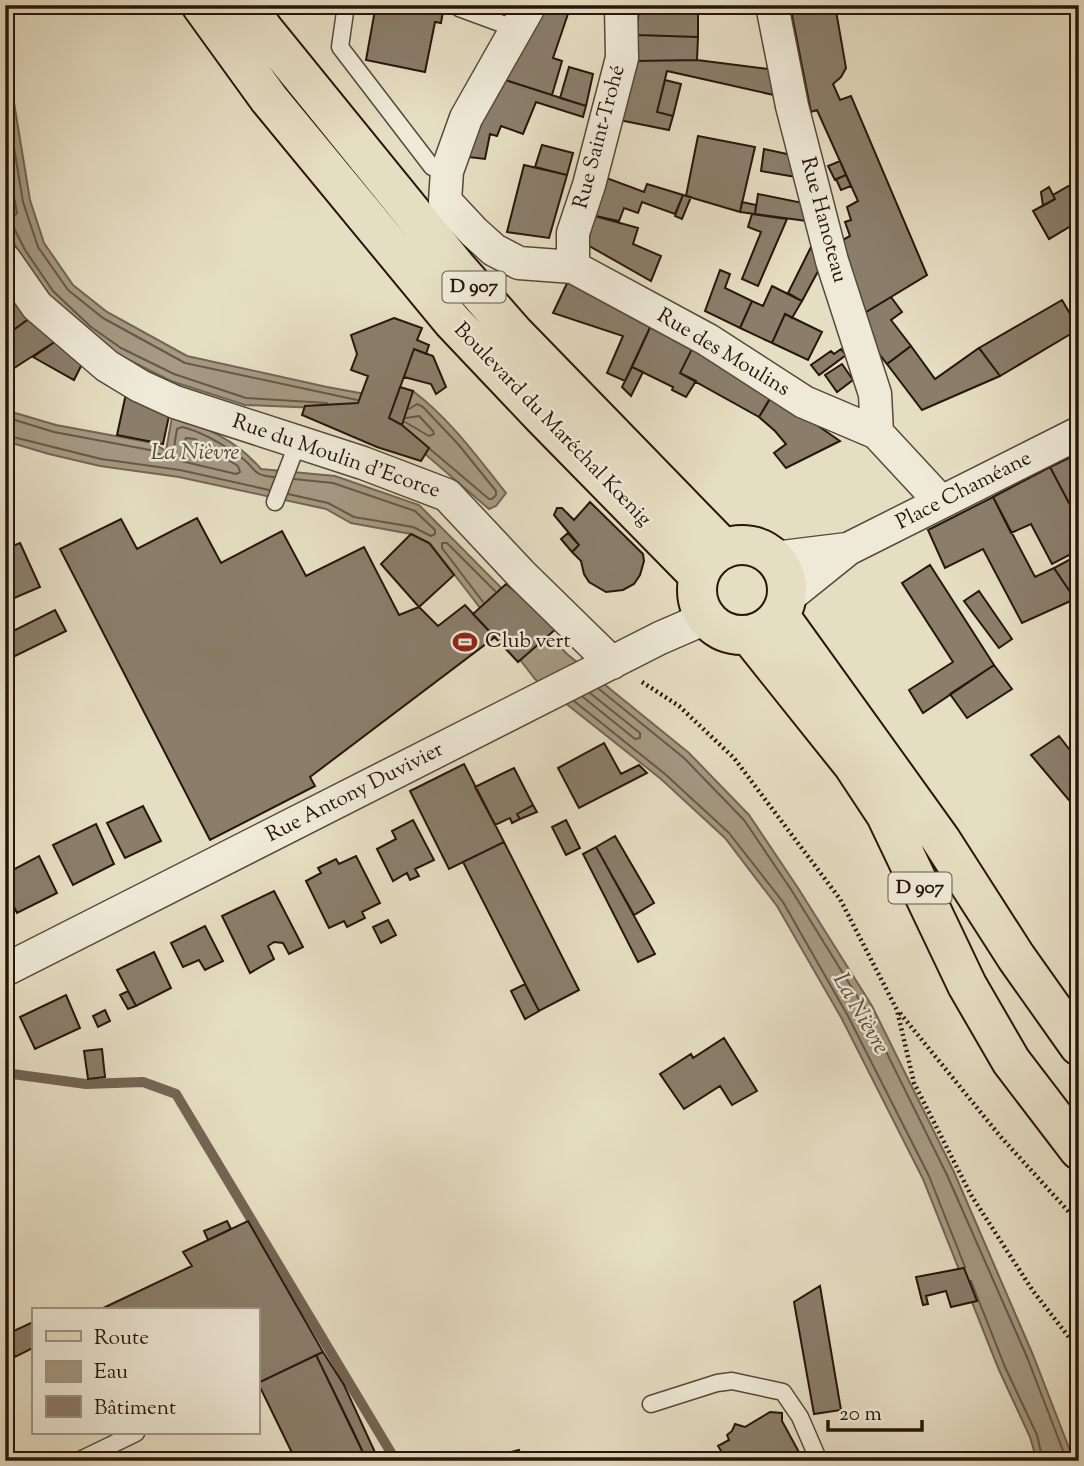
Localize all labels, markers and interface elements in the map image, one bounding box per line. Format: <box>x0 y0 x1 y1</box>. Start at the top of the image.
street label: Rue Saint-Trohé <box>566 62 634 212</box>
street label: Rue Hanoteau <box>792 154 854 286</box>
road number: D 907 <box>442 272 505 302</box>
street label: Rue des Moulins <box>651 302 795 404</box>
street label: Boulevard du Maréchal Kœnig <box>446 316 658 534</box>
street label: Rue du Moulin d'Ecorce <box>228 407 444 507</box>
water label: La Nièvre <box>150 437 240 470</box>
street label: Place Chaméane <box>891 444 1037 538</box>
place label: Club vert <box>485 627 571 657</box>
sports icon: Club vert <box>451 628 479 656</box>
street label: Rue Antony Duvivier <box>261 735 449 851</box>
road number: D 907 <box>888 873 951 904</box>
water label: La Nièvre <box>823 967 897 1061</box>
legend <box>32 1308 259 1434</box>
text: Route <box>94 1324 149 1354</box>
text: Eau <box>94 1358 128 1388</box>
scale bar <box>828 1389 923 1433</box>
text: Bâtiment <box>94 1394 176 1424</box>
text: 20 m <box>839 1400 882 1430</box>

